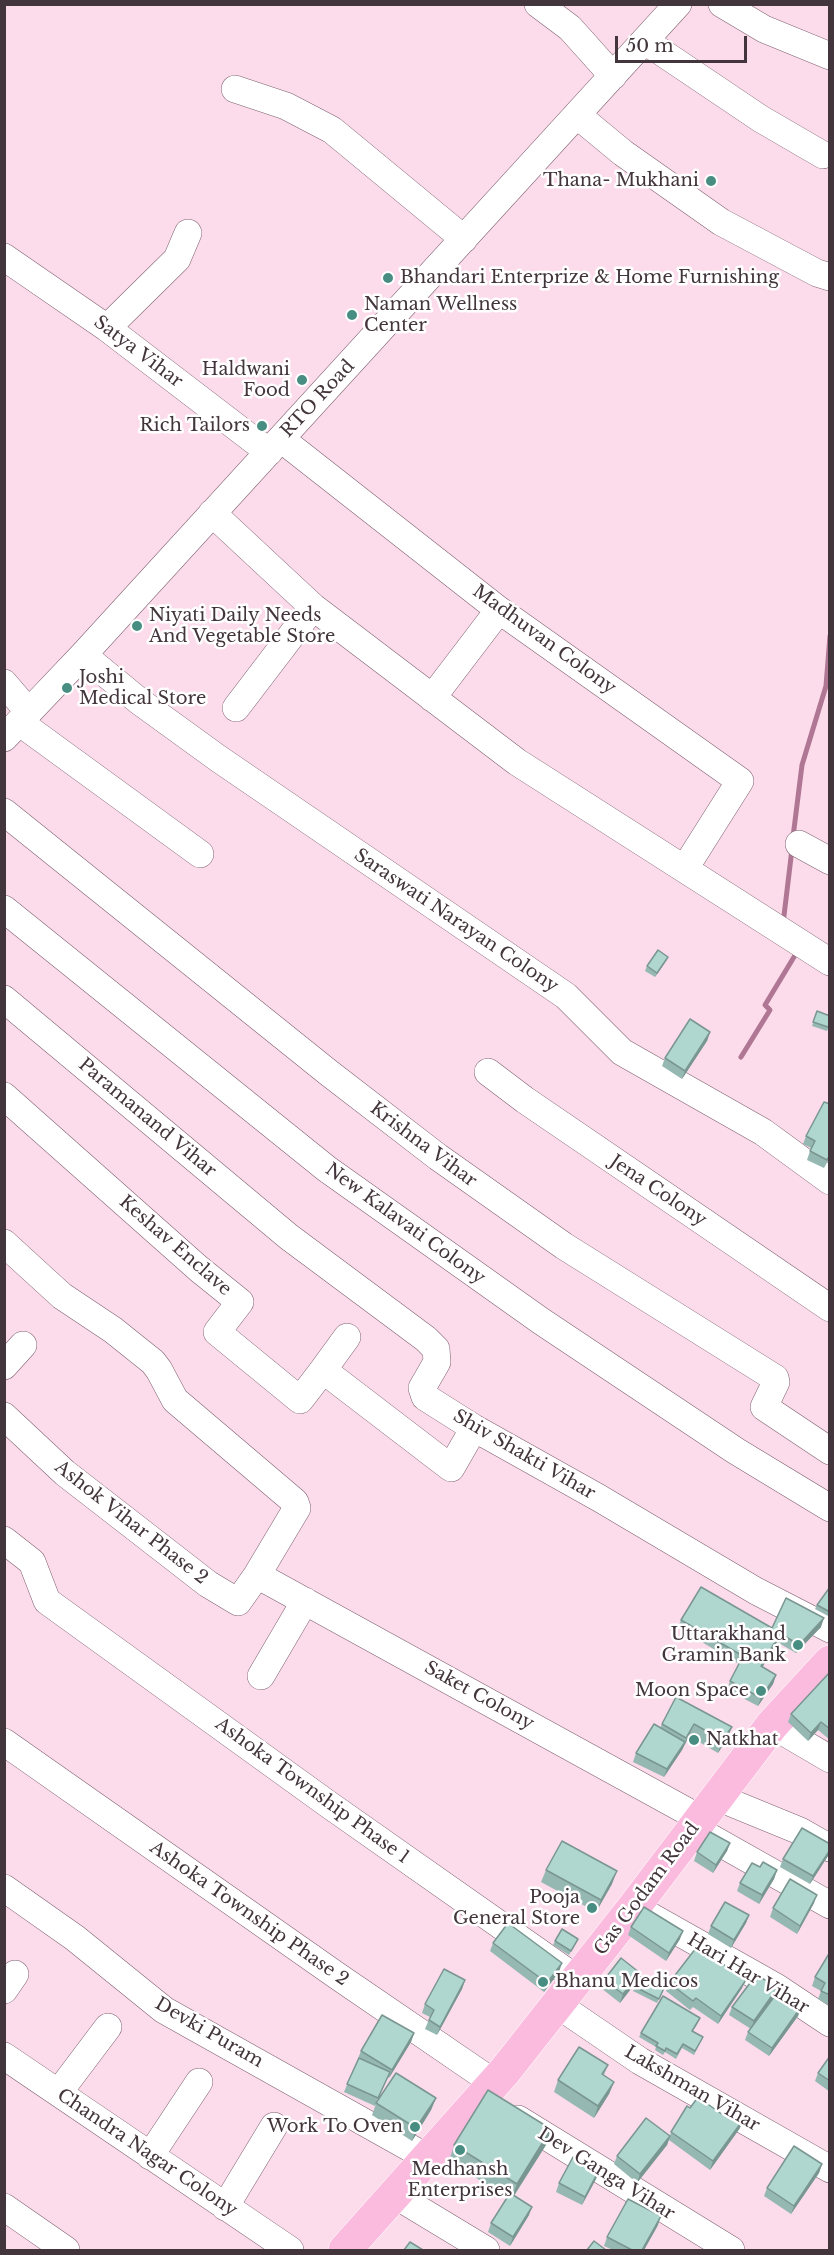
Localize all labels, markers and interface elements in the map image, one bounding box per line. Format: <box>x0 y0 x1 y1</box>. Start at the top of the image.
scale bar <box>618 24 750 62</box>
text: 50 m <box>626 35 674 57</box>
place label: Thana- Mukhani <box>543 170 699 192</box>
marker: Thana- Mukhani <box>704 174 718 188</box>
place label: Bhandari Enterprize & Home Furnishing <box>400 267 779 289</box>
marker: Bhandari Enterprize & Home Furnishing <box>381 271 395 285</box>
place label: Naman Wellness Center <box>364 294 517 336</box>
marker: Naman Wellness Center <box>345 308 359 322</box>
street label: Satya Vihar <box>89 312 187 392</box>
street label: RTO Road <box>277 356 359 442</box>
place label: Haldwani Food <box>202 359 290 401</box>
marker: Haldwani Food <box>295 373 309 387</box>
place label: Rich Tailors <box>139 415 250 437</box>
marker: Rich Tailors <box>255 419 269 433</box>
street label: Madhuvan Colony <box>468 581 620 699</box>
place label: Niyati Daily Needs And Vegetable Store <box>149 605 335 648</box>
marker: Niyati Daily Needs And Vegetable Store <box>130 619 144 633</box>
place label: Joshi Medical Store <box>79 667 206 710</box>
marker: Joshi Medical Store <box>60 681 74 695</box>
street label: Saraswati Narayan Colony <box>350 845 562 997</box>
street label: Paramanand Vihar <box>74 1054 220 1182</box>
street label: Krishna Vihar <box>365 1098 481 1192</box>
street label: Jena Colony <box>606 1151 710 1231</box>
street label: New Kalavati Colony <box>321 1159 489 1289</box>
street label: Keshav Enclave <box>114 1191 236 1301</box>
street label: Shiv Shakti Vihar <box>449 1406 599 1504</box>
street label: Ashok Vihar Phase 2 <box>50 1457 212 1589</box>
place label: Uttarakhand Gramin Bank <box>661 1624 786 1666</box>
marker: Uttarakhand Gramin Bank <box>791 1638 805 1652</box>
street label: Saket Colony <box>421 1657 537 1735</box>
place label: Moon Space <box>635 1680 749 1702</box>
marker: Moon Space <box>754 1684 768 1698</box>
street label: Ashoka Township Phase 1 <box>211 1713 413 1869</box>
place label: Natkhat <box>706 1729 779 1751</box>
marker: Natkhat <box>687 1733 701 1747</box>
street label: Gas Godam Road <box>590 1818 704 1960</box>
street label: Ashoka Township Phase 2 <box>145 1837 353 1991</box>
place label: Pooja General Store <box>453 1887 580 1930</box>
marker: Pooja General Store <box>585 1901 599 1915</box>
street label: Hari Har Vihar <box>683 1929 813 2019</box>
place label: Bhanu Medicos <box>555 1971 698 1993</box>
marker: Bhanu Medicos <box>536 1975 550 1989</box>
street label: Devki Puram <box>151 1993 267 2073</box>
street label: Lakshman Vihar <box>621 2042 763 2136</box>
street label: Chandra Nagar Colony <box>53 2085 241 2221</box>
place label: Work To Oven <box>267 2116 403 2138</box>
marker: Work To Oven <box>408 2120 422 2134</box>
street label: Dev Ganga Vihar <box>534 2123 678 2225</box>
marker: Medhansh Enterprises <box>453 2143 467 2157</box>
place label: Medhansh Enterprises <box>408 2159 512 2202</box>

